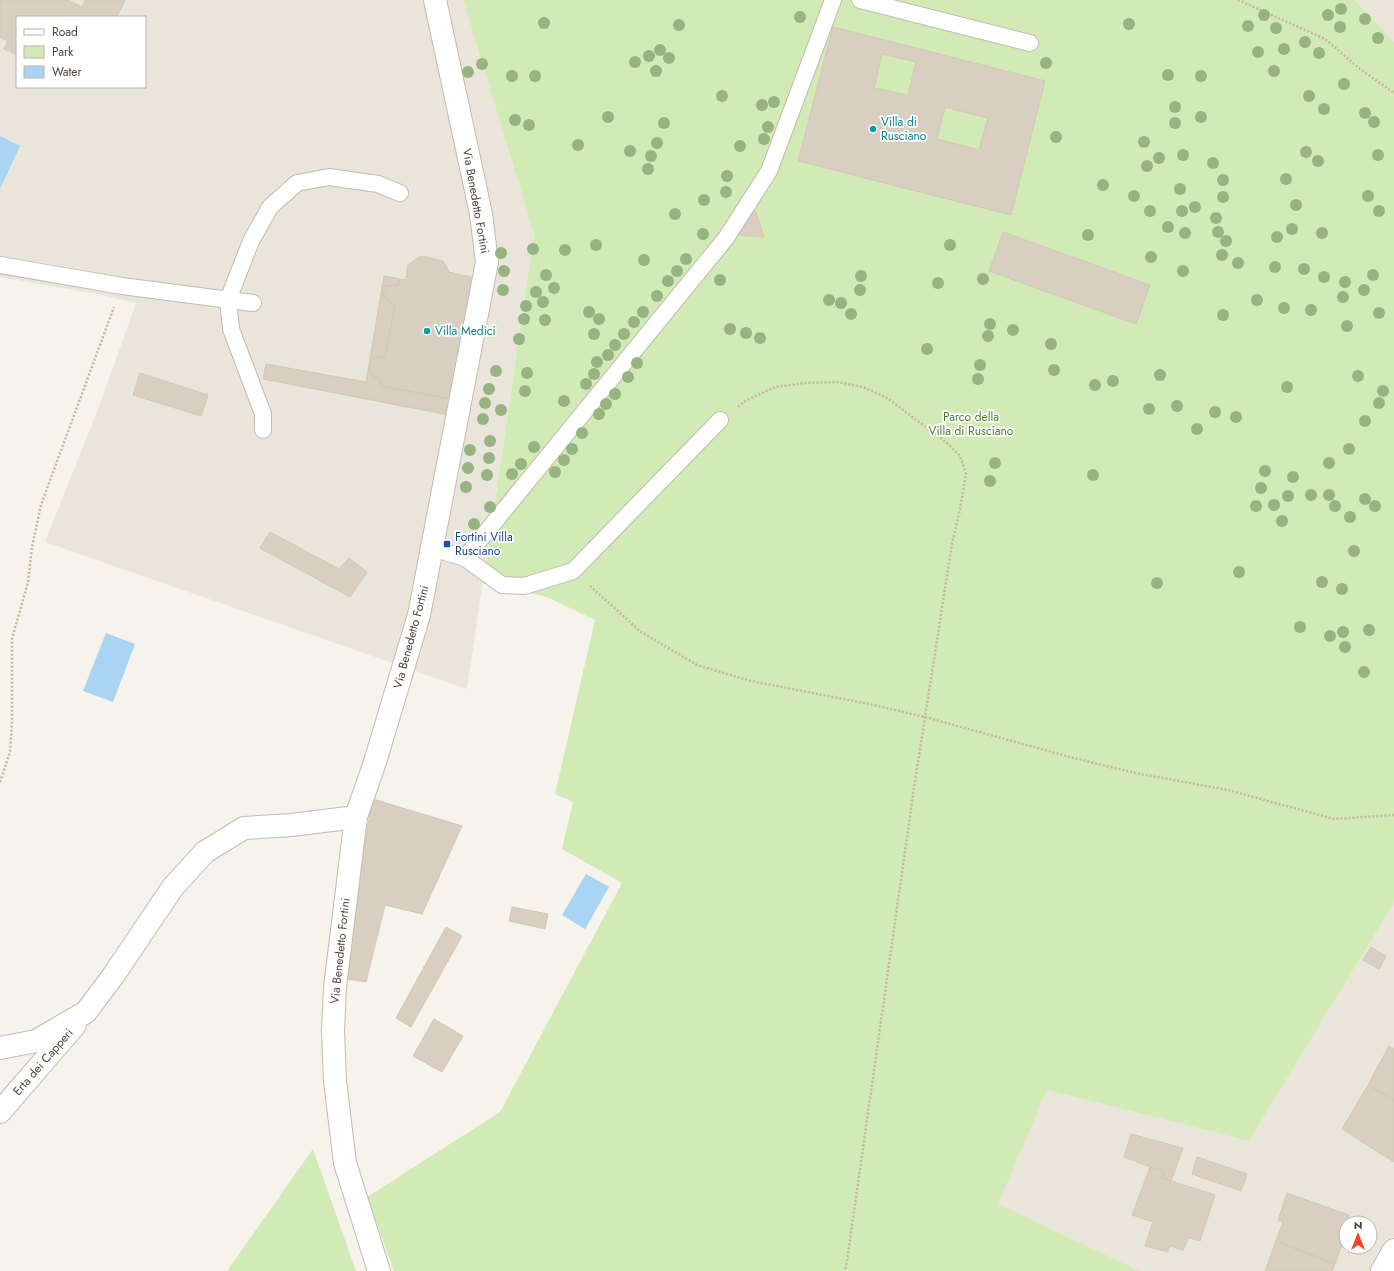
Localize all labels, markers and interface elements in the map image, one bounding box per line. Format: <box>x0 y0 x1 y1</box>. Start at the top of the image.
legend <box>16 16 146 88</box>
text: Road <box>52 23 78 41</box>
text: Park <box>52 43 74 61</box>
text: Water <box>52 63 83 81</box>
place label: Villa di Rusciano <box>881 113 927 145</box>
marker: Villa di Rusciano <box>868 124 878 134</box>
street label: Via Benedetto Fortini <box>458 147 494 255</box>
place label: Villa Medici <box>435 322 496 340</box>
marker: Villa Medici <box>422 326 432 336</box>
park label: Parco della Villa di Rusciano <box>929 408 1014 440</box>
place label: Fortini Villa Rusciano <box>455 528 513 560</box>
marker: Fortini Villa Rusciano <box>442 539 452 549</box>
street label: Via Benedetto Fortini <box>389 583 433 691</box>
street label: Via Benedetto Fortini <box>325 897 355 1005</box>
street label: Erta dei Capperi <box>9 1024 77 1100</box>
north arrow <box>1338 1215 1378 1255</box>
text: N <box>1354 1217 1362 1233</box>

